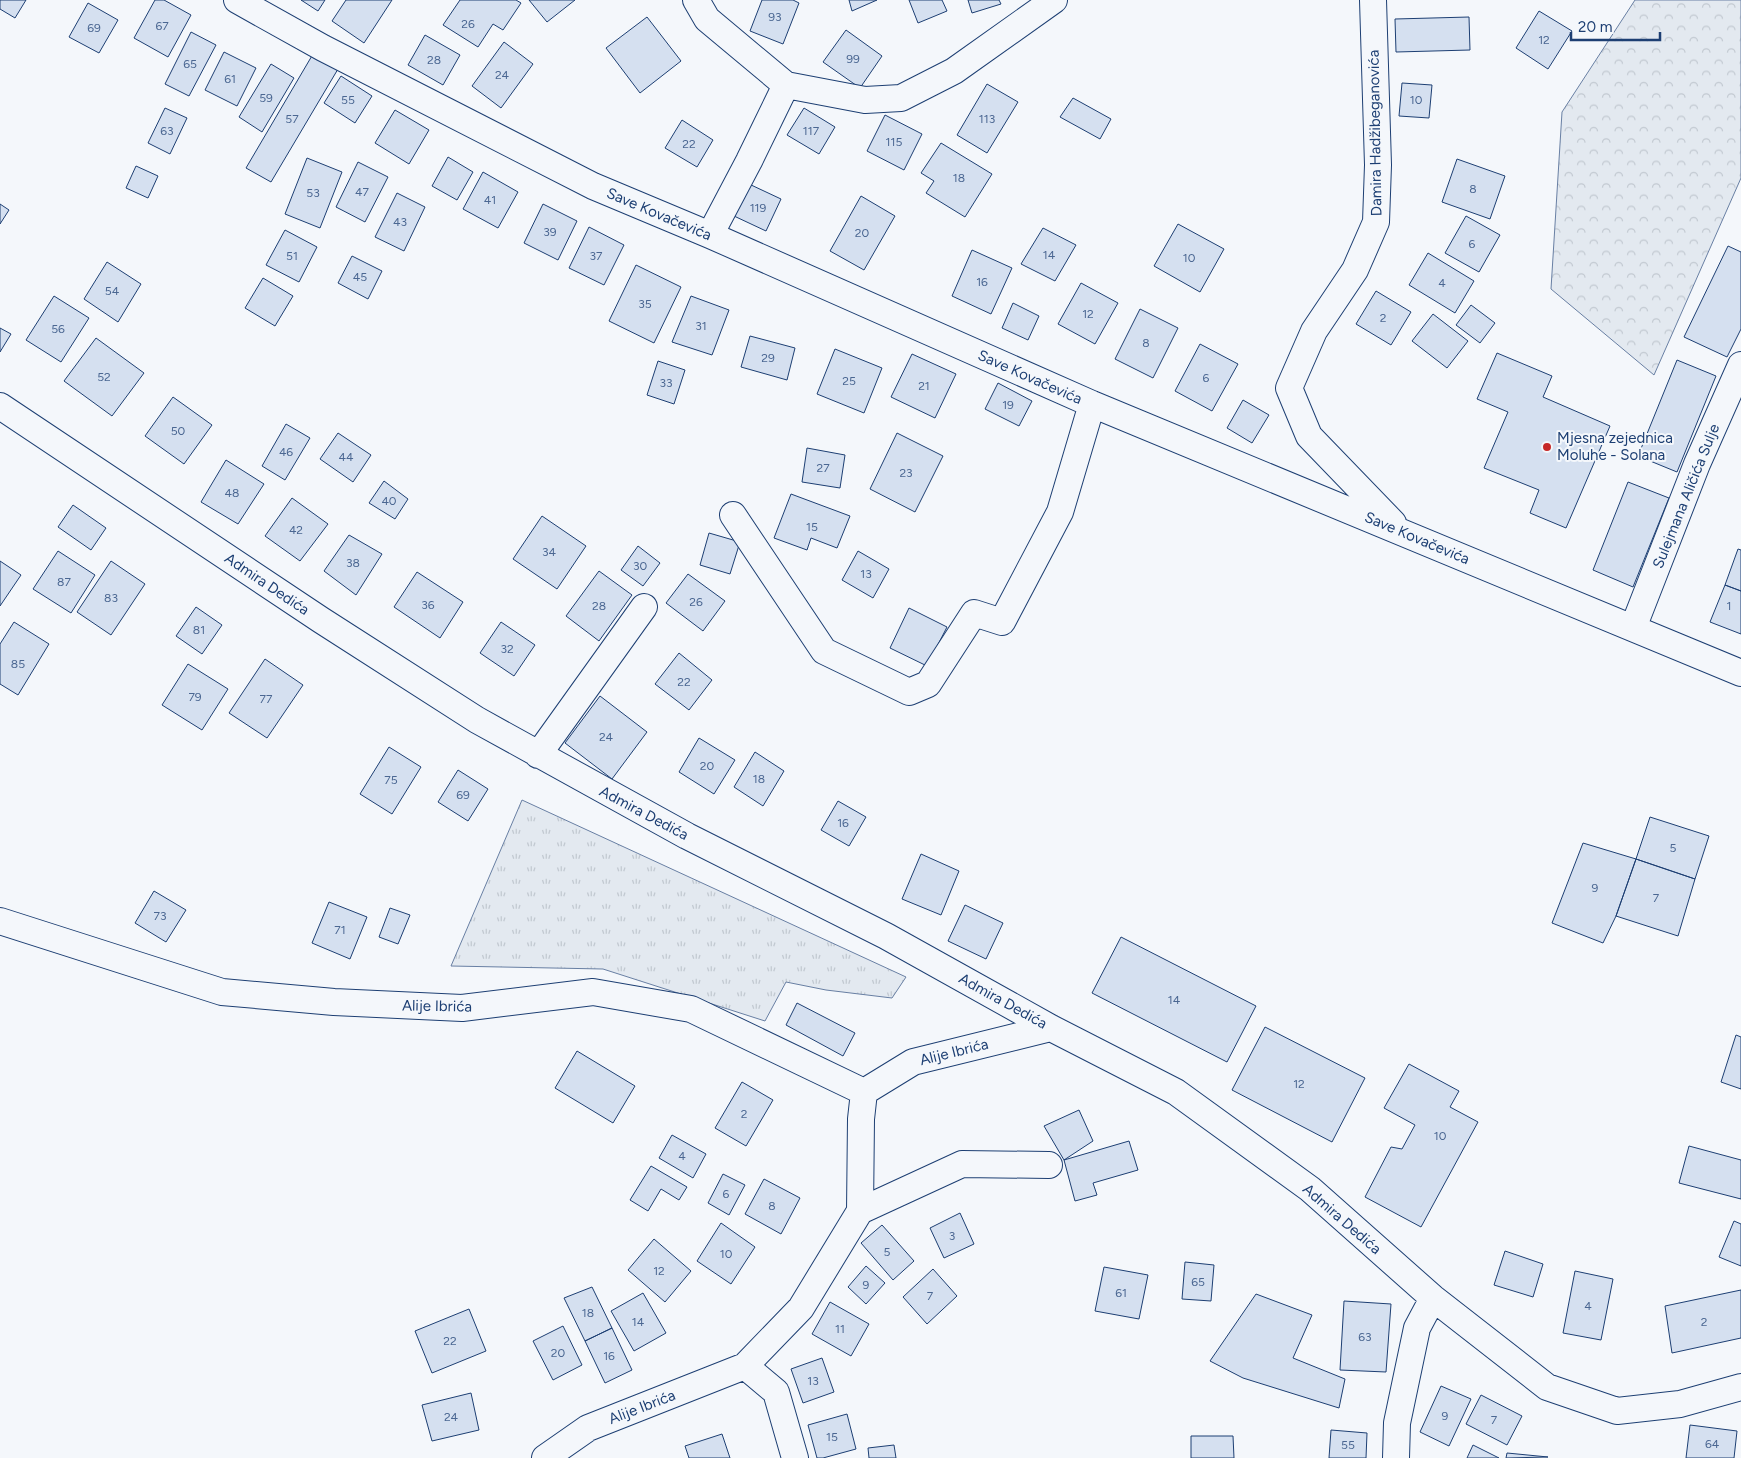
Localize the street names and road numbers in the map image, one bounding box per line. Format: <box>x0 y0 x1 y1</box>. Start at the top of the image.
street label: Damira Hadžibeganovića <box>1365 50 1385 216</box>
street label: Save Kovačevića <box>604 184 714 244</box>
street label: Save Kovačevića <box>975 346 1085 408</box>
street label: Sulejmana Aličića Sulje <box>1649 421 1723 571</box>
street label: Save Kovačevića <box>1362 508 1472 568</box>
street label: Admira Dedića <box>221 549 313 619</box>
street label: Admira Dedića <box>596 782 692 844</box>
street label: Admira Dedića <box>956 969 1050 1033</box>
street label: Alije Ibrića <box>402 996 472 1016</box>
street label: Alije Ibrića <box>918 1035 990 1069</box>
street label: Admira Dedića <box>1299 1180 1385 1258</box>
street label: Alije Ibrića <box>606 1386 678 1428</box>

